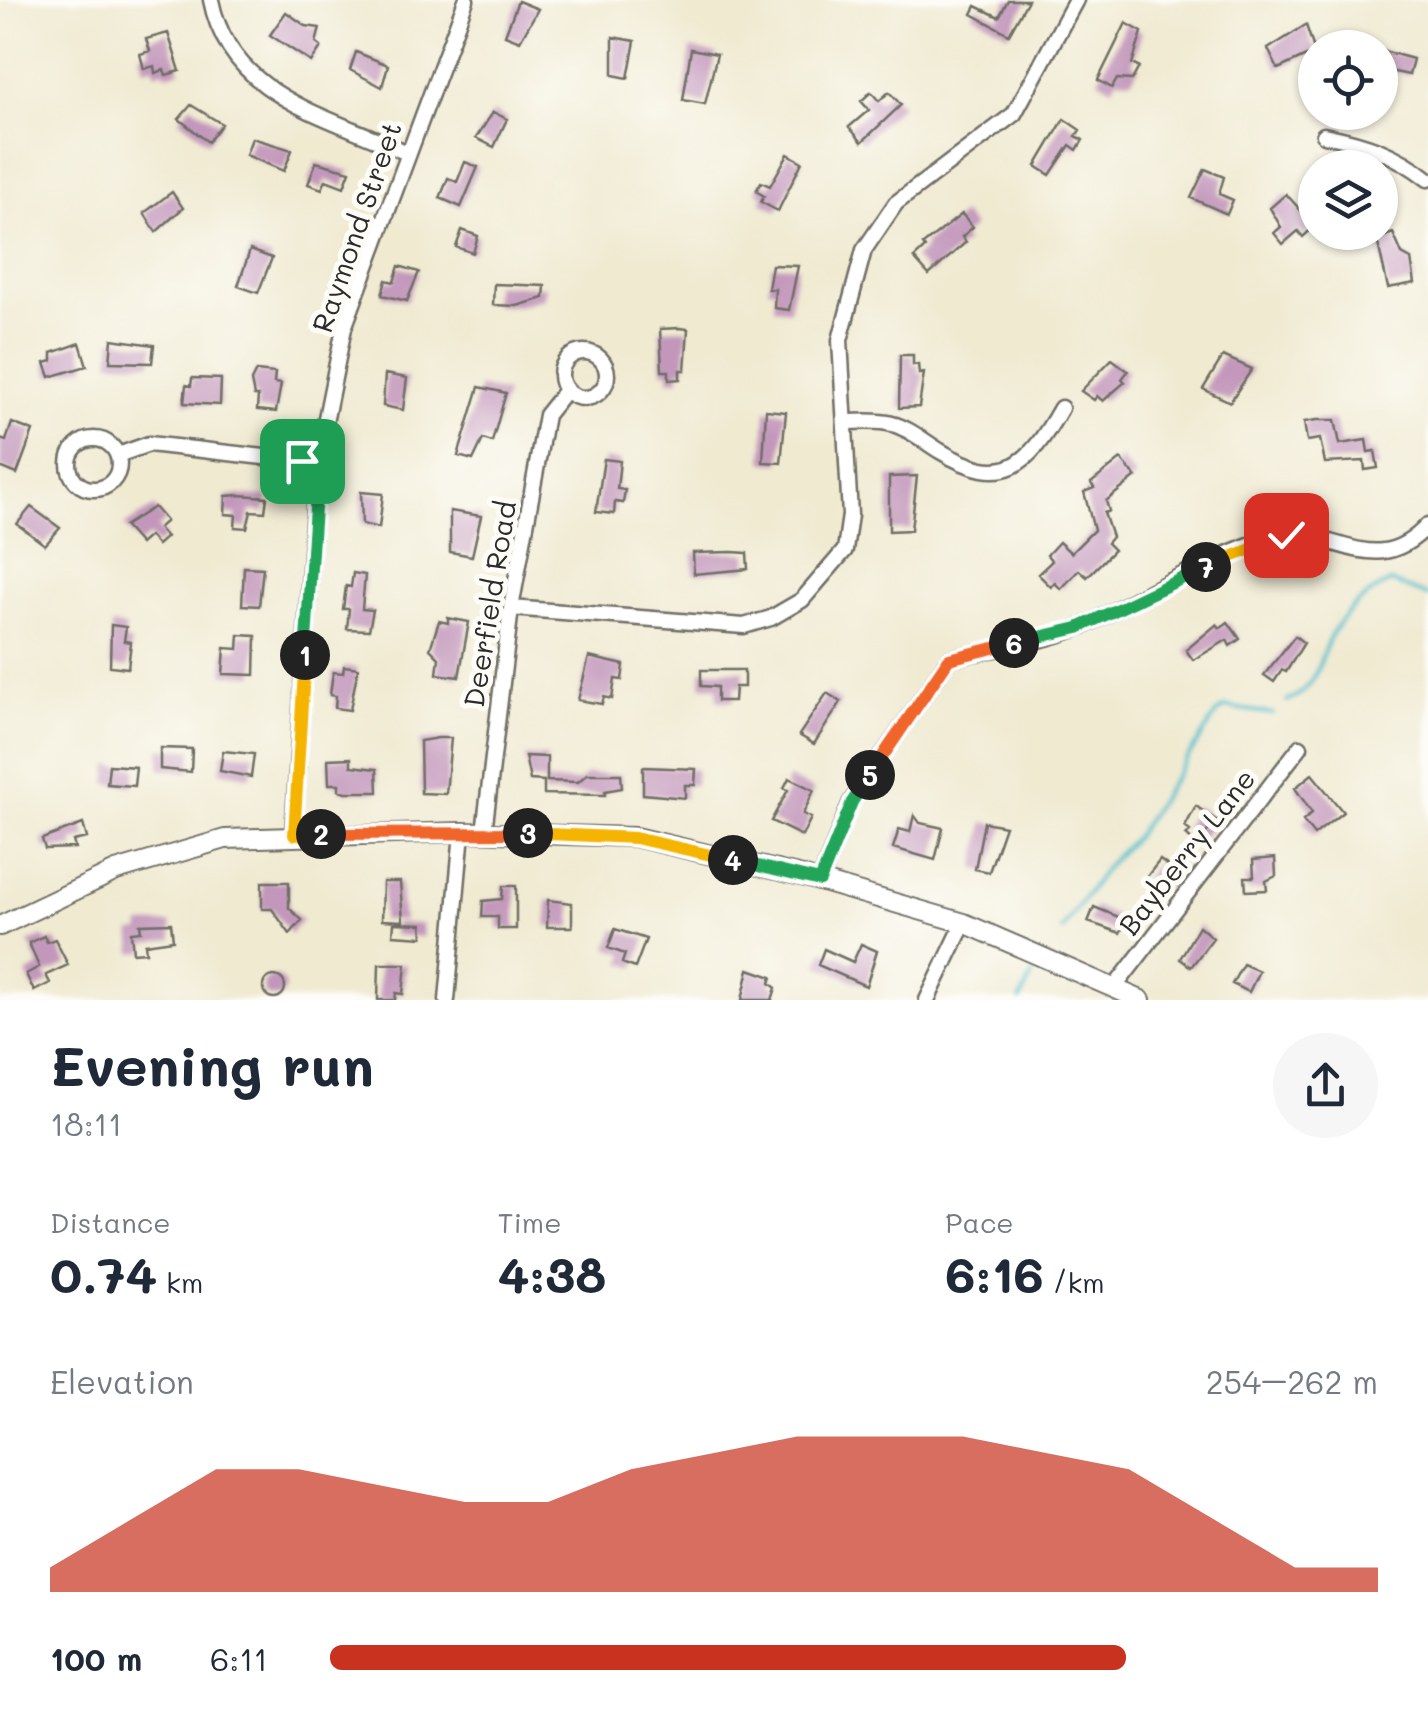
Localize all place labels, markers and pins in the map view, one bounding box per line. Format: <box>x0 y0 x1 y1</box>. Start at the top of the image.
pin <box>260 419 345 504</box>
pin <box>1244 493 1329 578</box>
pin: 7 <box>1181 542 1231 592</box>
pin: 6 <box>989 618 1039 668</box>
pin: 1 <box>280 630 330 680</box>
pin: 5 <box>845 750 895 800</box>
pin: 3 <box>503 808 553 858</box>
pin: 2 <box>296 809 346 859</box>
pin: 4 <box>708 835 758 885</box>

